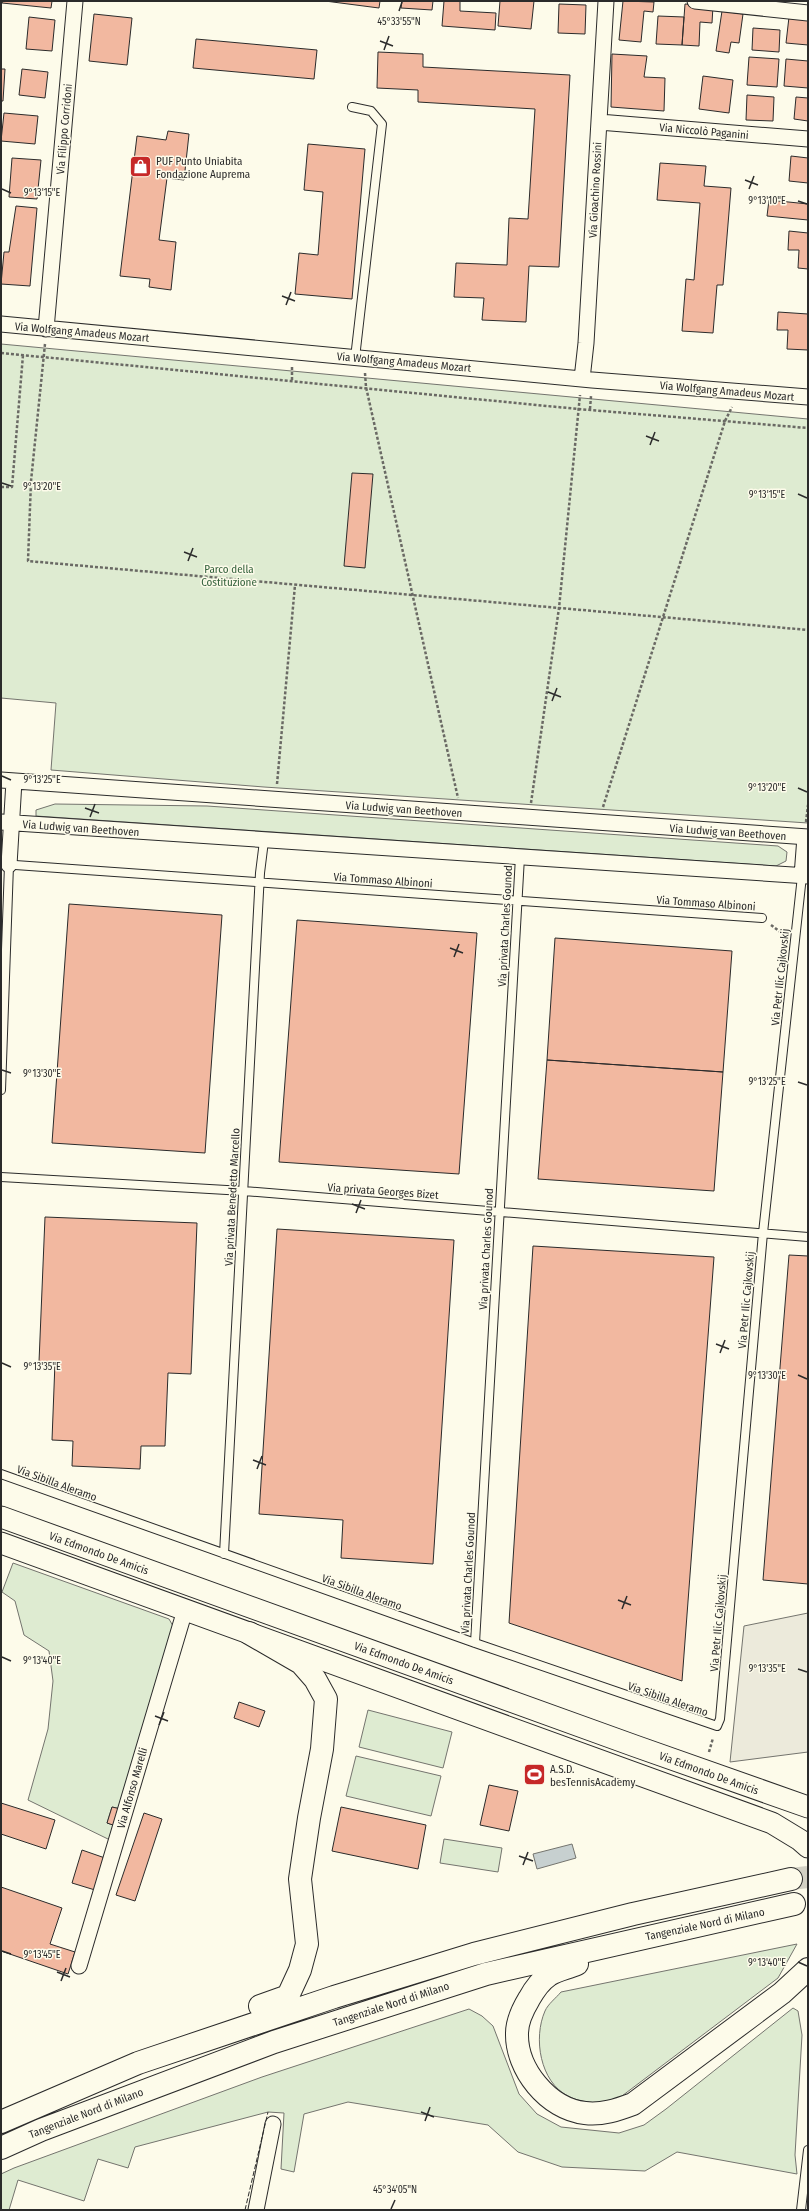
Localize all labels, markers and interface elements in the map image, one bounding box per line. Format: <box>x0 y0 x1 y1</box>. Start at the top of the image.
text: 45°33'55"N <box>377 16 421 28</box>
street label: Via Filippo Corridoni <box>54 83 75 175</box>
street label: Via Niccolò Paganini <box>659 121 749 142</box>
street label: Via Gioachino Rossini <box>586 141 605 238</box>
shop icon: PUF Punto Uniabita Fondazione Auprema <box>127 154 153 180</box>
place label: PUF Punto Uniabita Fondazione Auprema <box>156 155 250 181</box>
text: 9°13'15"E <box>24 187 61 199</box>
text: 9°13'10"E <box>748 195 786 207</box>
street label: Via Wolfgang Amadeus Mozart <box>14 320 150 345</box>
street label: Via Wolfgang Amadeus Mozart <box>336 350 472 375</box>
street label: Via Wolfgang Amadeus Mozart <box>659 379 795 404</box>
text: 9°13'20"E <box>23 481 61 493</box>
text: 9°13'15"E <box>749 489 786 501</box>
park label: Parco della Costituzione <box>201 563 257 589</box>
text: 9°13'25"E <box>23 774 61 786</box>
text: 9°13'20"E <box>748 782 786 794</box>
street label: Via Ludwig van Beethoven <box>345 799 463 820</box>
street label: Via Ludwig van Beethoven <box>22 818 140 839</box>
street label: Via Ludwig van Beethoven <box>669 822 787 843</box>
street label: Via privata Charles Gounod <box>496 865 515 987</box>
street label: Via Tommaso Albinoni <box>333 871 433 890</box>
street label: Via Tommaso Albinoni <box>656 894 756 913</box>
street label: Via Petr Ilic Cajkovskij <box>769 928 792 1026</box>
text: 9°13'30"E <box>23 1068 61 1080</box>
text: 9°13'25"E <box>748 1076 786 1088</box>
street label: Via privata Benedetto Marcello <box>222 1128 243 1266</box>
street label: Via privata Georges Bizet <box>327 1181 439 1202</box>
street label: Via privata Charles Gounod <box>477 1188 496 1310</box>
street label: Via Petr Ilic Cajkovskij <box>736 1251 757 1349</box>
text: 9°13'35"E <box>23 1361 61 1373</box>
text: 9°13'30"E <box>748 1370 786 1382</box>
street label: Via Sibilla Aleramo <box>15 1463 99 1504</box>
street label: Via privata Charles Gounod <box>459 1512 478 1634</box>
street label: Via Edmondo De Amicis <box>47 1529 151 1578</box>
street label: Via Sibilla Aleramo <box>320 1572 404 1613</box>
street label: Via Petr Ilic Cajkovskij <box>708 1574 729 1672</box>
street label: Via Edmondo De Amicis <box>352 1639 456 1688</box>
text: 9°13'40"E <box>23 1655 61 1667</box>
text: 9°13'35"E <box>748 1663 786 1675</box>
street label: Via Sibilla Aleramo <box>626 1680 710 1719</box>
street label: Via Alfonso Marelli <box>115 1746 150 1830</box>
street label: Via Edmondo De Amicis <box>657 1749 761 1798</box>
sports icon: A.S.D. besTennisAcademy <box>521 1762 547 1788</box>
place label: A.S.D. besTennisAcademy <box>550 1763 635 1789</box>
street label: Tangenziale Nord di Milano <box>644 1905 766 1943</box>
text: 9°13'45"E <box>23 1949 61 1961</box>
text: 9°13'40"E <box>748 1957 786 1969</box>
street label: Tangenziale Nord di Milano <box>331 1979 451 2029</box>
street label: Tangenziale Nord di Milano <box>27 2086 145 2141</box>
text: 45°34'05"N <box>373 2184 417 2196</box>

